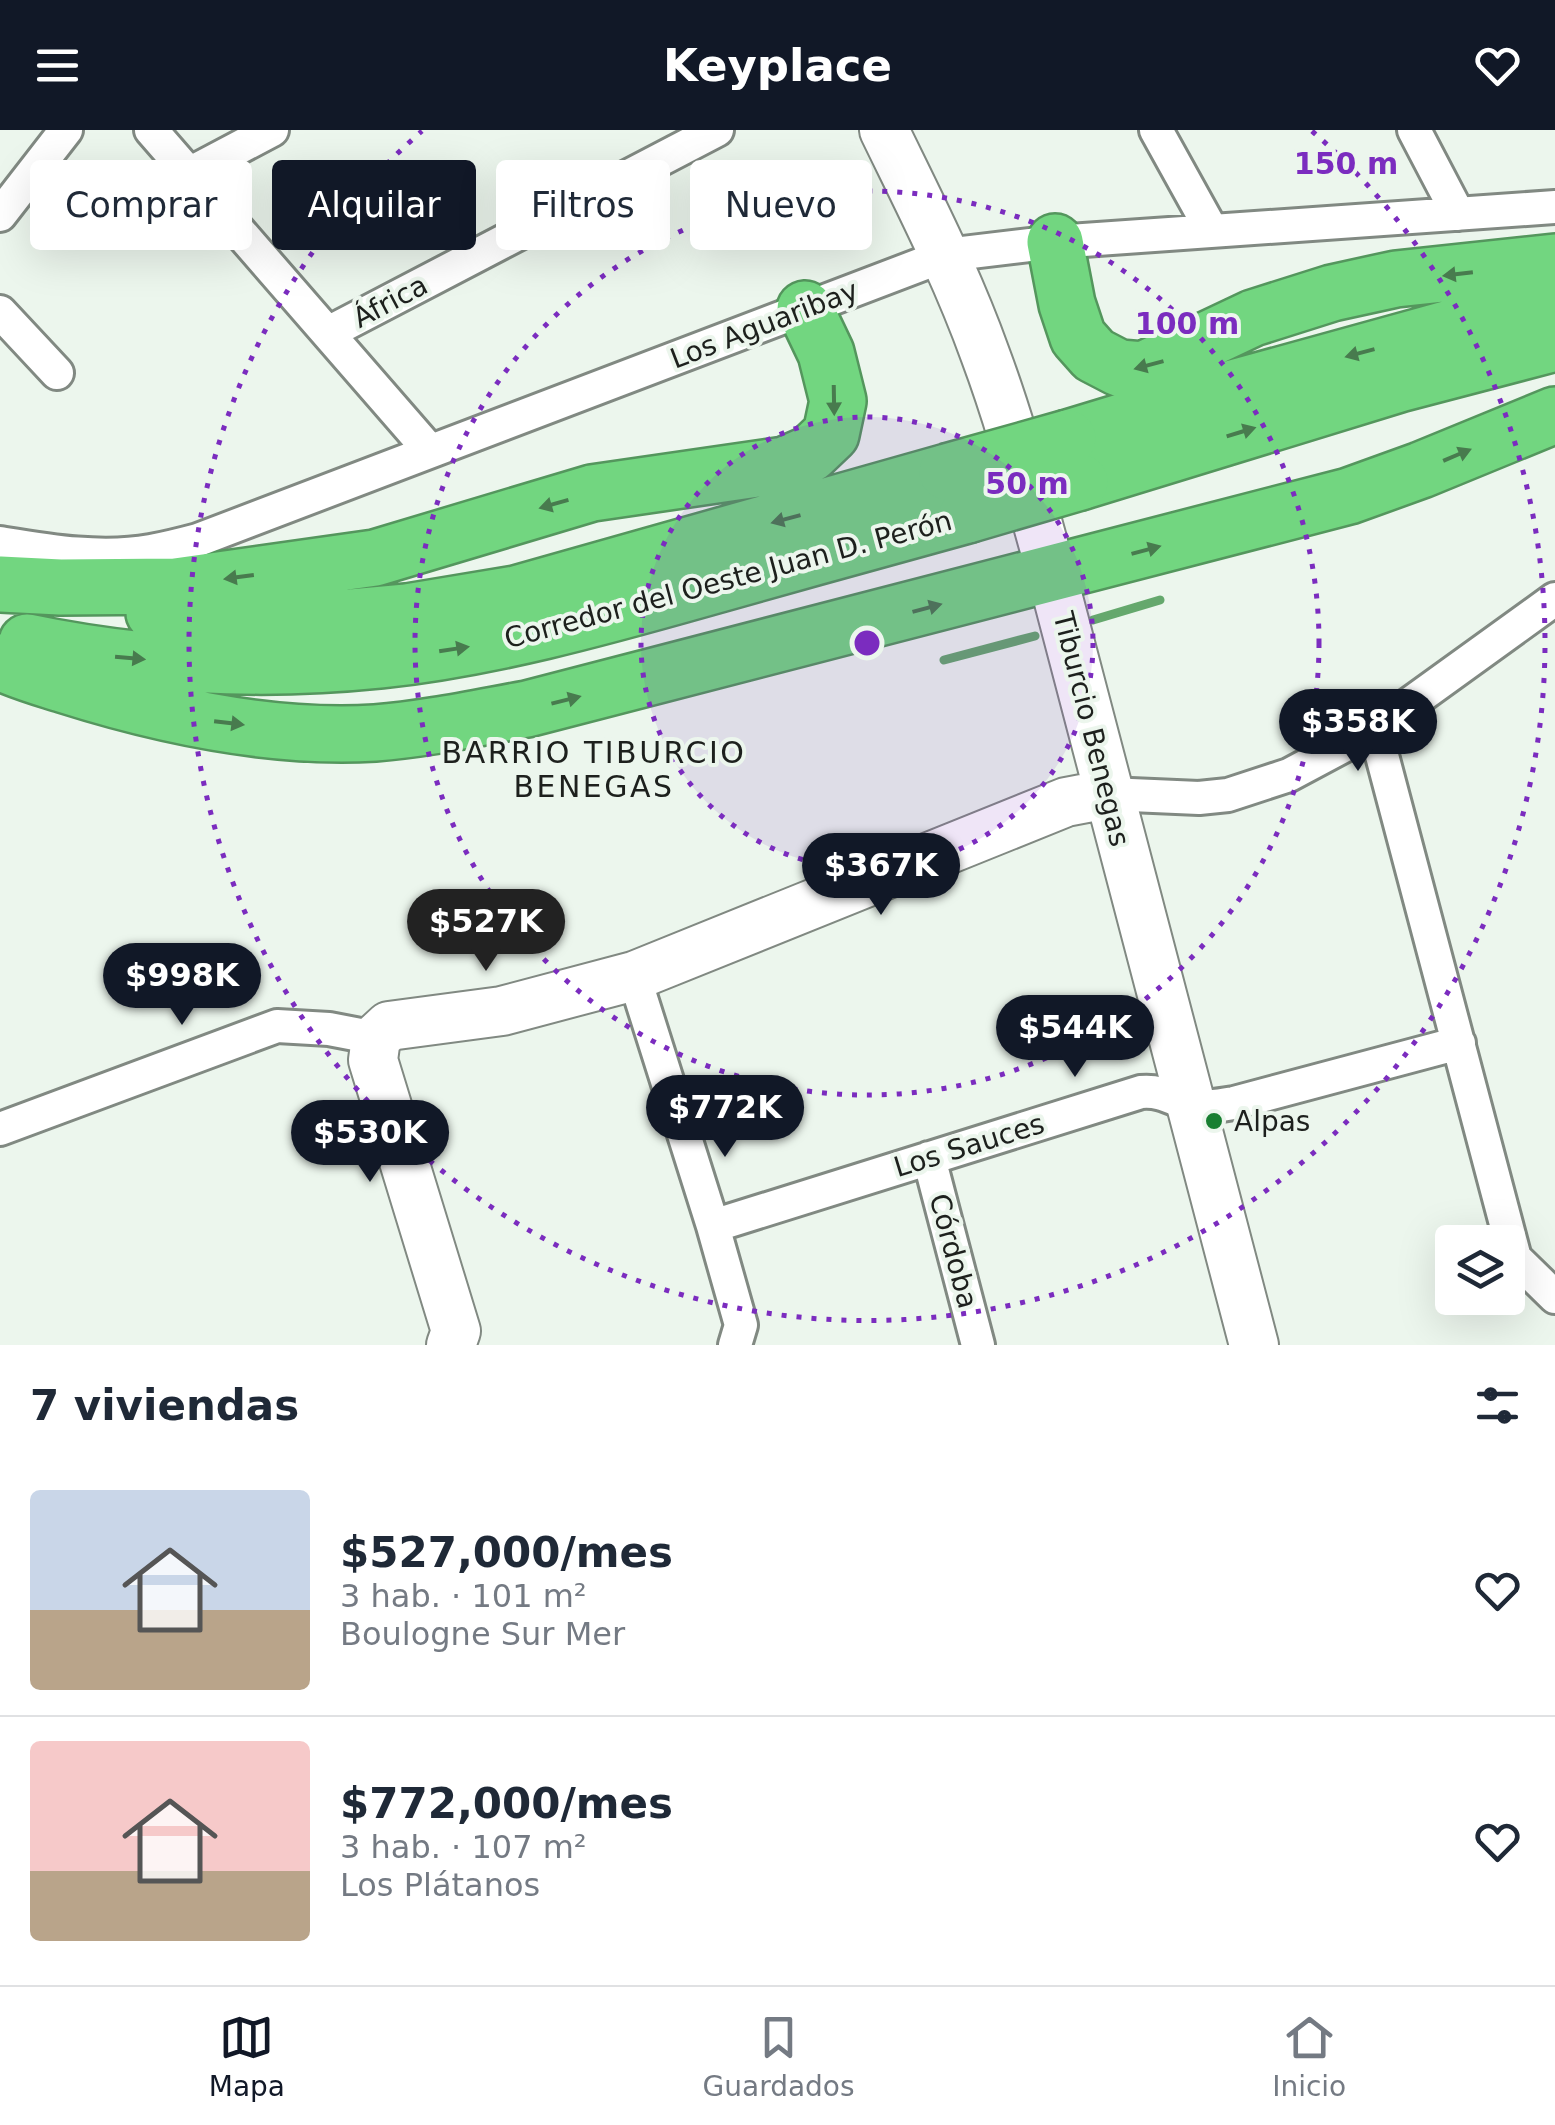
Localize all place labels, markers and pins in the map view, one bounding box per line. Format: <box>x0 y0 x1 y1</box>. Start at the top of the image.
centre of rings <box>849 625 885 661</box>
pin: $358K <box>1288 689 1428 774</box>
pin: $367K <box>811 833 951 918</box>
pin: $527K <box>416 889 556 974</box>
pin: $998K <box>112 943 252 1028</box>
pin: $544K <box>1005 995 1145 1080</box>
pin: $772K <box>655 1075 795 1160</box>
pin: $530K <box>300 1100 440 1185</box>
place label: Alpas <box>1234 1105 1310 1138</box>
marker: Alpas <box>1203 1110 1225 1132</box>

